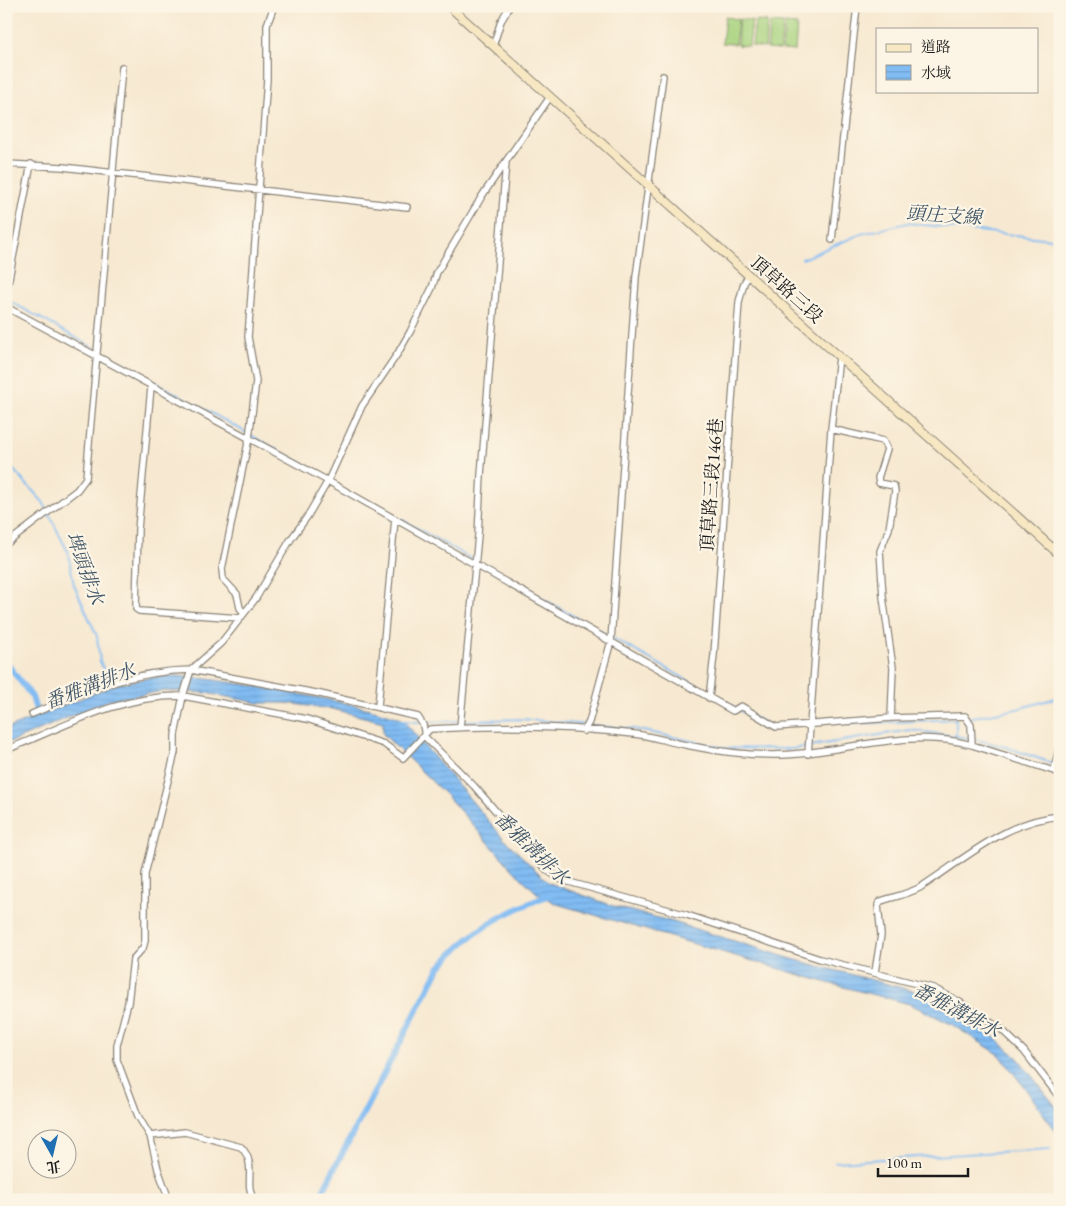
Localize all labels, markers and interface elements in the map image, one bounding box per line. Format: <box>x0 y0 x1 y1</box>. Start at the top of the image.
legend <box>876 28 1038 92</box>
text: 道路 <box>921 37 951 56</box>
text: 水域 <box>921 63 951 82</box>
water label: 頭庄支線 <box>905 200 985 230</box>
street label: 頂草路三段 <box>746 250 828 328</box>
street label: 頂草路三段146巷 <box>695 417 727 553</box>
water label: 埤頭排水 <box>60 528 110 610</box>
water label: 番雅溝排水 <box>41 657 141 715</box>
water label: 番雅溝排水 <box>489 806 576 891</box>
water label: 番雅溝排水 <box>909 977 1007 1044</box>
north arrow <box>28 1128 78 1178</box>
scale bar <box>878 1146 968 1178</box>
text: 100 m <box>886 1153 923 1172</box>
text: 北 <box>46 1157 62 1177</box>

